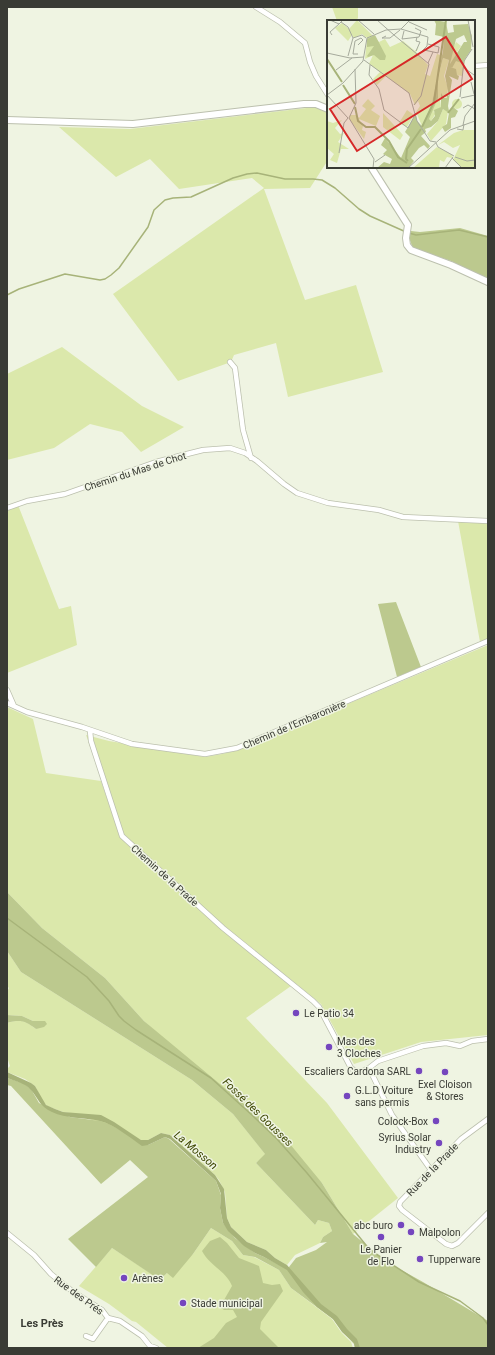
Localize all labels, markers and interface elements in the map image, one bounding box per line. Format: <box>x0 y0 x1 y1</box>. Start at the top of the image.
inset map <box>327 20 475 168</box>
street label: Chemin du Mas de Chot <box>83 450 187 493</box>
street label: Chemin de l'Embaronière <box>241 698 347 751</box>
street label: Chemin de la Prade <box>129 842 200 908</box>
marker: Le Patio 34 <box>291 1008 301 1018</box>
place label: Le Patio 34 <box>304 1008 354 1019</box>
place label: Mas des 3 Cloches <box>337 1036 381 1059</box>
marker: Mas des 3 Cloches <box>324 1042 334 1052</box>
place label: Escaliers Cardona SARL <box>304 1066 412 1077</box>
marker: Escaliers Cardona SARL <box>414 1066 424 1076</box>
marker: Exel Cloison & Stores <box>440 1067 450 1077</box>
water label: Fossé des Gousses <box>220 1076 296 1150</box>
place label: Exel Cloison & Stores <box>418 1079 472 1102</box>
place label: G.L.D Voiture sans permis <box>355 1085 413 1108</box>
marker: G.L.D Voiture sans permis <box>342 1091 352 1101</box>
place label: Colock-Box <box>378 1116 428 1127</box>
marker: Colock-Box <box>431 1116 441 1126</box>
water label: La Mosson <box>171 1128 220 1172</box>
place label: Syrius Solar Industry <box>378 1132 432 1155</box>
marker: Syrius Solar Industry <box>434 1138 444 1148</box>
street label: Rue de la Prade <box>404 1141 460 1198</box>
place label: abc buro <box>354 1220 393 1231</box>
marker: abc buro <box>396 1220 406 1230</box>
marker: Malpolon <box>406 1227 416 1237</box>
place label: Malpolon <box>419 1227 461 1238</box>
marker: Le Panier de Flo <box>376 1232 386 1242</box>
place label: Le Panier de Flo <box>360 1244 402 1267</box>
marker: Tupperware <box>415 1254 425 1264</box>
place label: Tupperware <box>428 1254 481 1265</box>
marker: Arènes <box>119 1273 129 1283</box>
place label: Arènes <box>132 1273 163 1284</box>
street label: Rue des Prés <box>52 1274 105 1317</box>
marker: Stade municipal <box>178 1298 188 1308</box>
place label: Stade municipal <box>191 1298 262 1309</box>
district label: Les Près <box>21 1317 64 1330</box>

